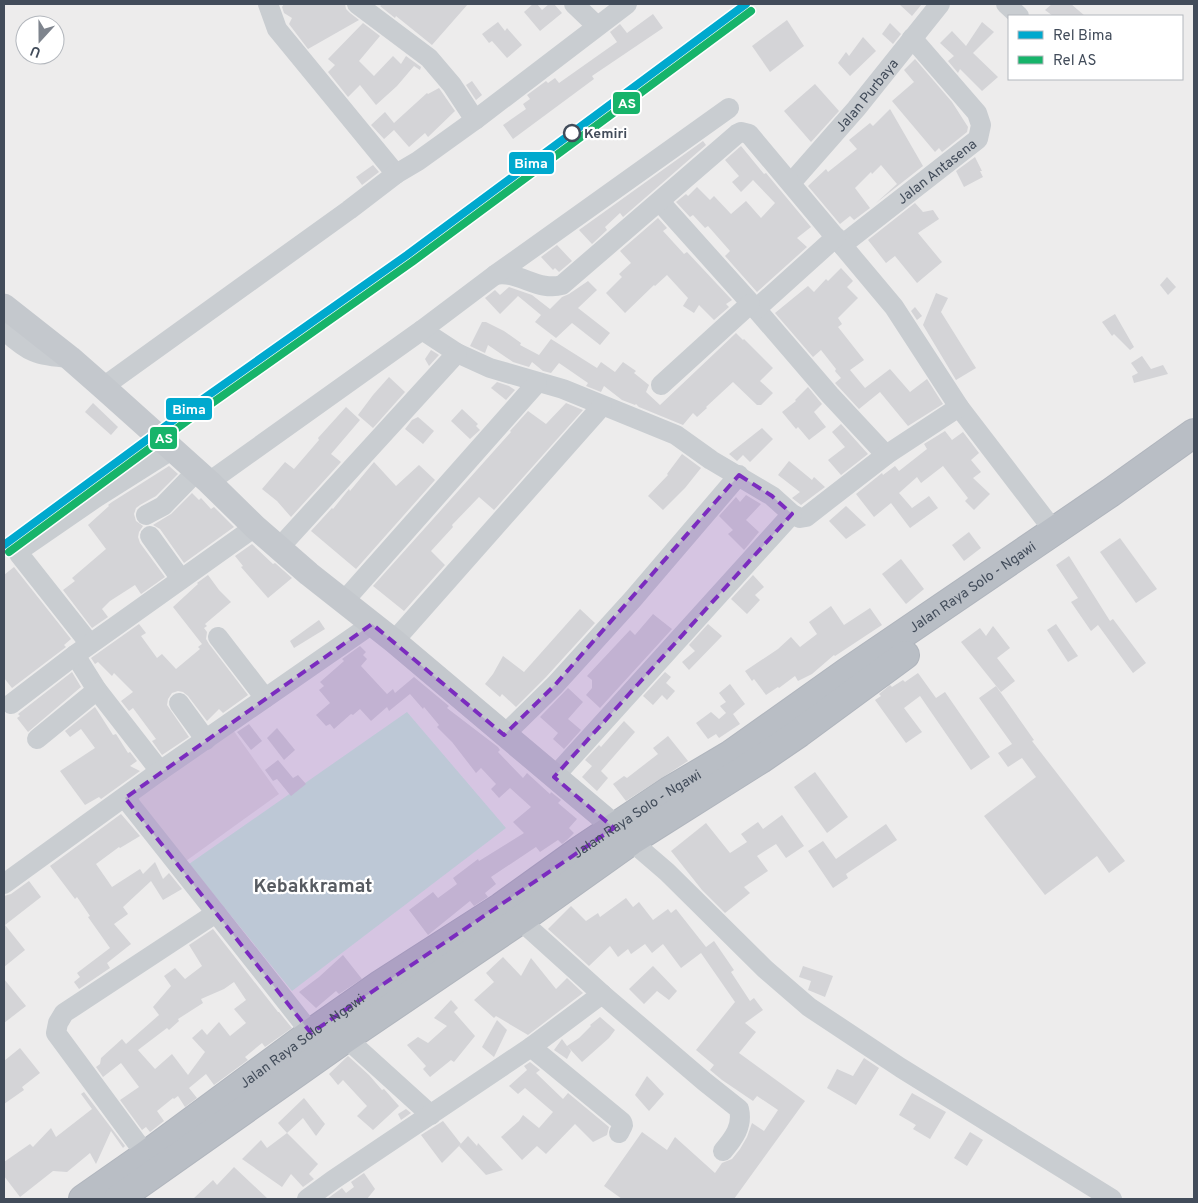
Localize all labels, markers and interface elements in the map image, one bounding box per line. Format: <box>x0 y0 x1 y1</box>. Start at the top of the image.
north arrow <box>15 15 65 65</box>
legend <box>1008 15 1183 80</box>
text: Rel Bima <box>1053 27 1112 46</box>
text: U <box>28 41 44 60</box>
text: Rel AS <box>1053 52 1096 71</box>
street label: Jalan Purbaya <box>833 56 903 136</box>
line badge: AS <box>612 91 641 115</box>
text: AS <box>618 96 636 113</box>
marker: Kemiri <box>563 124 581 142</box>
place label: Kemiri <box>584 126 627 143</box>
street label: Jalan Antasena <box>894 136 981 209</box>
line badge: Bima <box>508 151 555 175</box>
text: Bima <box>514 156 548 173</box>
line badge: Bima <box>165 397 213 421</box>
text: Bima <box>172 402 206 419</box>
line badge: AS <box>149 426 178 450</box>
text: AS <box>155 431 173 448</box>
street label: Jalan Raya Solo - Ngawi <box>906 539 1040 637</box>
street label: Jalan Raya Solo - Ngawi <box>570 767 705 863</box>
district label: Kebakkramat <box>254 875 372 899</box>
street label: Jalan Raya Solo - Ngawi <box>237 991 368 1093</box>

